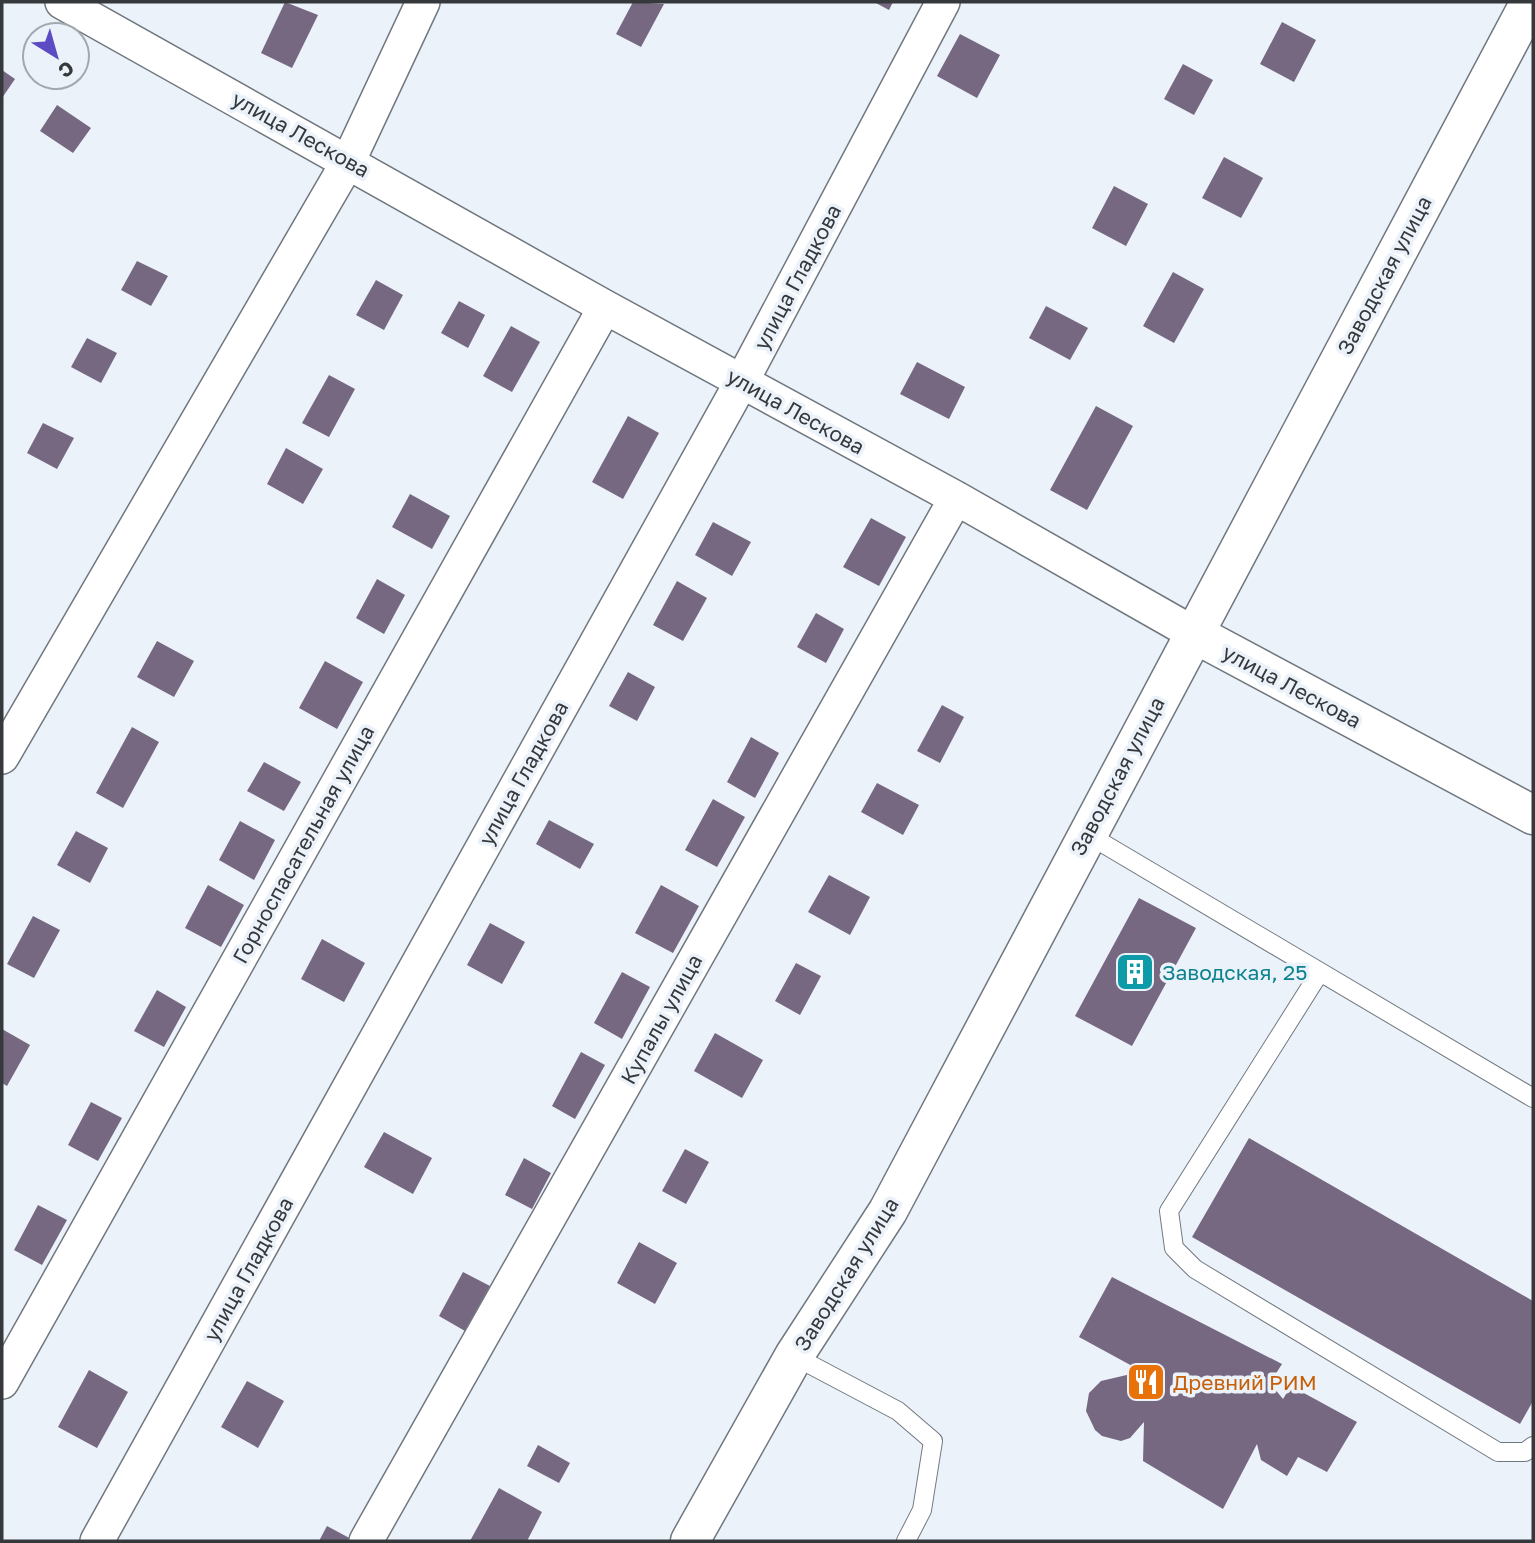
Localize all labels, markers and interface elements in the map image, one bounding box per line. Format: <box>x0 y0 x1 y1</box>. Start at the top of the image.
north arrow <box>21 21 91 91</box>
text: С <box>54 57 79 83</box>
street label: улица Лескова <box>228 85 374 183</box>
street label: Заводская улица <box>1331 191 1437 359</box>
street label: улица Гладкова <box>748 200 846 354</box>
street label: улица Лескова <box>723 362 869 460</box>
street label: улица Лескова <box>1218 639 1366 733</box>
street label: Заводская улица <box>1064 692 1170 860</box>
street label: улица Гладкова <box>473 696 573 850</box>
street label: Горноспасательная улица <box>227 720 379 968</box>
street label: Купалы улица <box>615 950 707 1088</box>
building icon: Заводская, 25 <box>1114 951 1156 993</box>
place label: Заводская, 25 <box>1162 959 1307 985</box>
street label: улица Гладкова <box>198 1192 298 1346</box>
street label: Заводская улица <box>788 1192 904 1356</box>
restaurant icon: Древний РИМ <box>1125 1361 1167 1403</box>
place label: Древний РИМ <box>1173 1369 1317 1395</box>

